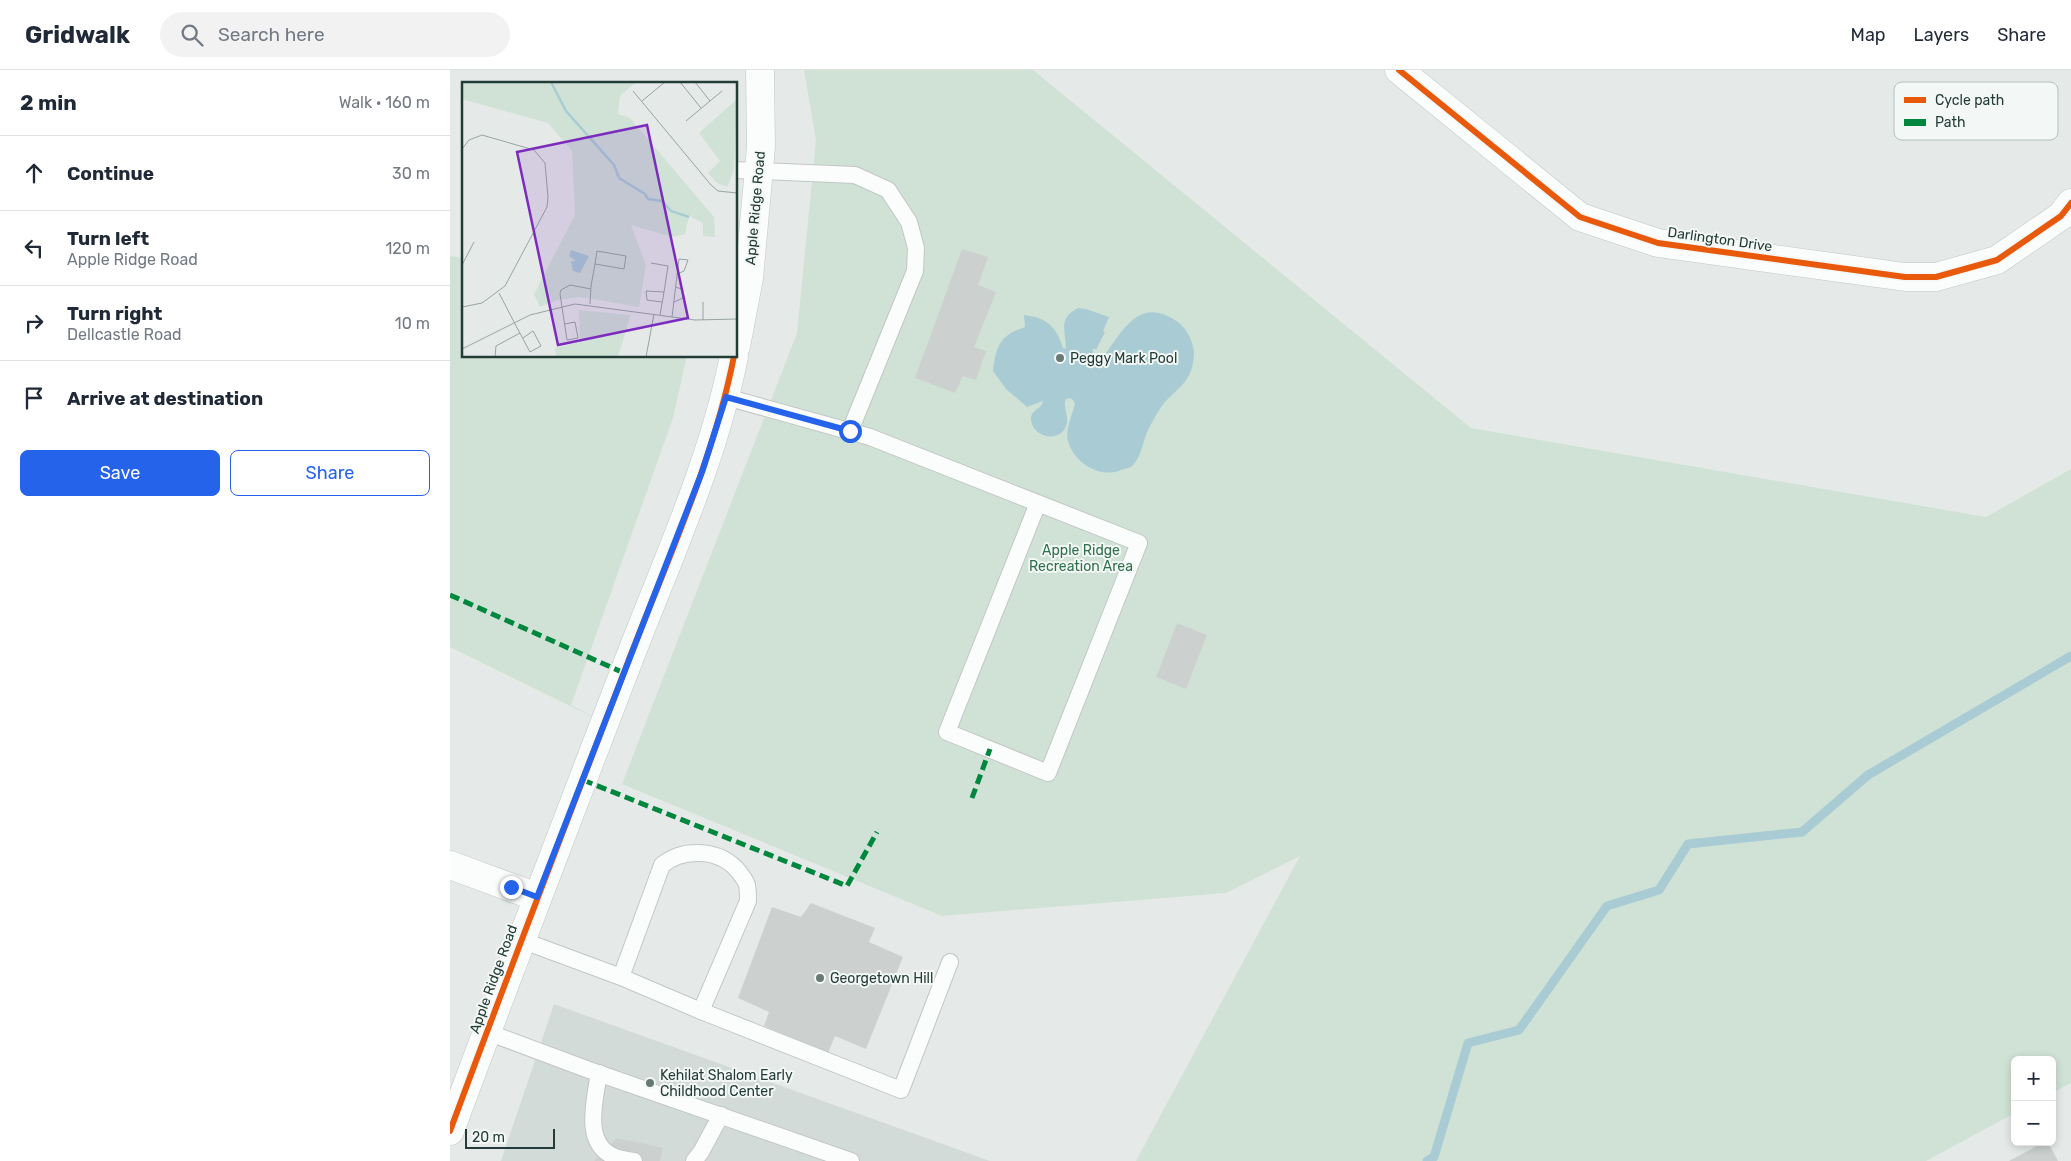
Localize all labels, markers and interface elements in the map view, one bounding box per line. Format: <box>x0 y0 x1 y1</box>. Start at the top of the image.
search box <box>160 12 510 57</box>
text: Gridwalk <box>25 21 130 49</box>
icon: search <box>178 21 206 49</box>
text: Search here <box>218 23 325 46</box>
text: Map <box>1851 24 1886 46</box>
text: Layers <box>1914 24 1969 46</box>
text: Share <box>1997 24 2046 46</box>
inset map <box>462 82 738 358</box>
legend <box>1894 82 2058 140</box>
text: 2 min <box>20 90 77 115</box>
text: Cycle path <box>1935 92 2004 109</box>
text: Walk · 160 m <box>339 93 430 112</box>
text: Path <box>1935 114 1966 131</box>
street label: Apple Ridge Road <box>742 150 769 266</box>
icon: ahead <box>20 159 48 187</box>
text: Continue <box>67 162 154 185</box>
text: 30 m <box>392 164 430 183</box>
street label: Darlington Drive <box>1667 224 1773 255</box>
text: Turn left <box>67 227 149 250</box>
icon: left <box>20 234 48 262</box>
text: 120 m <box>385 239 430 258</box>
text: Apple Ridge Road <box>67 250 198 269</box>
text: Turn right <box>67 302 162 325</box>
icon: right <box>20 309 48 337</box>
text: 10 m <box>395 314 430 333</box>
text: Dellcastle Road <box>67 325 182 344</box>
place label: Peggy Mark Pool <box>1070 350 1177 367</box>
marker: Peggy Mark Pool <box>1054 352 1066 364</box>
icon: arrive <box>20 384 48 412</box>
text: Arrive at destination <box>67 387 263 410</box>
route start <box>839 420 862 443</box>
button: Save <box>20 450 220 496</box>
button: Share <box>230 450 430 496</box>
park label: Apple Ridge Recreation Area <box>1029 542 1133 575</box>
route end <box>500 876 523 899</box>
street label: Apple Ridge Road <box>466 922 521 1036</box>
place label: Georgetown Hill <box>830 970 933 987</box>
marker: Georgetown Hill <box>814 972 826 984</box>
map controls <box>2011 1056 2056 1146</box>
button: + <box>2011 1056 2056 1101</box>
place label: Kehilat Shalom Early Childhood Center <box>660 1067 793 1100</box>
marker: Kehilat Shalom Early Childhood Center <box>644 1077 656 1089</box>
button: − <box>2011 1101 2056 1146</box>
scale bar <box>465 1126 555 1149</box>
text: 20 m <box>472 1129 505 1146</box>

